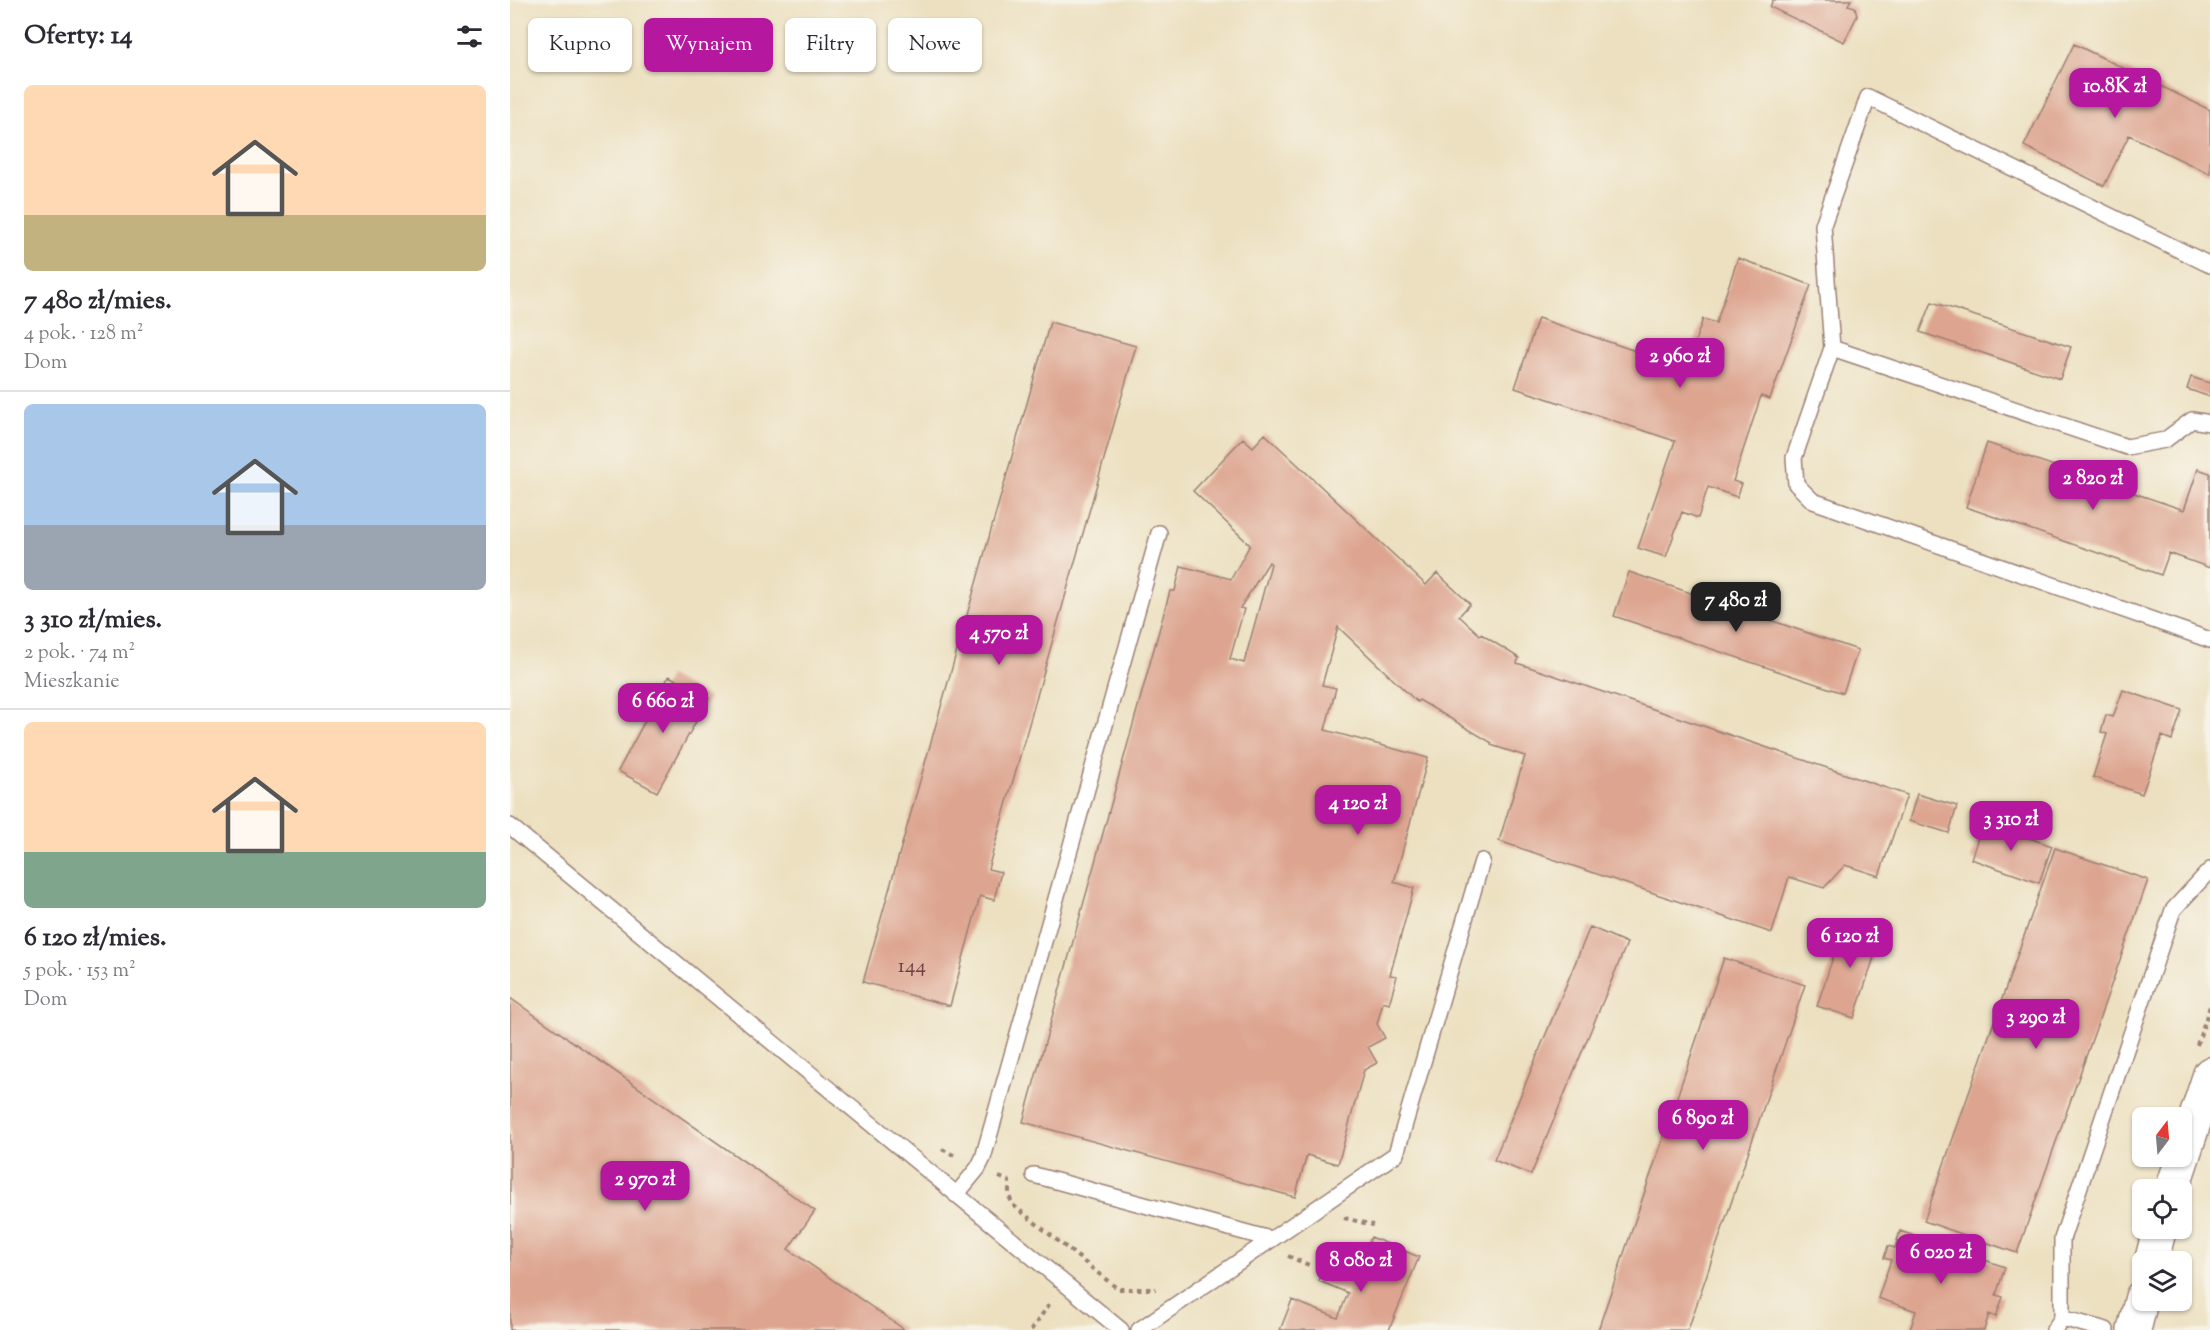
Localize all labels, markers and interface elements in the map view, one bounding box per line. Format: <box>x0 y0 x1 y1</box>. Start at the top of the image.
text: Oferty: 14 <box>24 18 133 55</box>
chip: Kupno <box>528 18 632 72</box>
chip: Wynajem <box>644 18 773 72</box>
chip: Filtry <box>785 18 876 72</box>
chip: Nowe <box>888 18 982 72</box>
icon: filters <box>453 20 486 53</box>
pin: 10.8K zł <box>2053 68 2177 119</box>
text: 10.8K zł <box>2083 73 2147 102</box>
icon: home <box>201 124 309 232</box>
text: 7 480 zł/mies. <box>24 283 172 320</box>
text: 4 pok. · 128 m² <box>24 320 143 349</box>
pin: 2 960 zł <box>1618 338 1742 389</box>
text: 2 960 zł <box>1649 343 1711 372</box>
text: Dom <box>24 349 67 378</box>
icon: home <box>201 443 309 551</box>
pin: 2 820 zł <box>2031 460 2155 511</box>
text: 2 820 zł <box>2063 465 2123 494</box>
pin: 7 480 zł <box>1674 582 1798 633</box>
text: 7 480 zł <box>1705 587 1767 616</box>
text: 3 310 zł/mies. <box>24 602 162 639</box>
pin: 4 570 zł <box>937 615 1061 666</box>
text: 4 570 zł <box>970 620 1028 649</box>
text: 2 pok. · 74 m² <box>24 639 135 668</box>
text: Mieszkanie <box>24 668 120 697</box>
pin: 6 660 zł <box>601 683 725 734</box>
text: 6 660 zł <box>632 688 694 717</box>
icon: home <box>201 761 309 869</box>
pin: 4 120 zł <box>1296 785 1420 836</box>
text: 4 120 zł <box>1329 790 1387 819</box>
pin: 3 310 zł <box>1949 801 2073 852</box>
text: 3 310 zł <box>1984 806 2039 835</box>
pin: 6 120 zł <box>1788 918 1912 969</box>
text: 6 120 zł/mies. <box>24 920 167 957</box>
text: 6 120 zł <box>1821 923 1879 952</box>
house number: 144 <box>898 952 926 982</box>
text: 5 pok. · 153 m² <box>24 957 136 986</box>
text: Dom <box>24 986 67 1015</box>
pin: 3 290 zł <box>1974 999 2098 1050</box>
text: 3 290 zł <box>2006 1004 2066 1033</box>
pin: 6 890 zł <box>1641 1100 1765 1151</box>
text: 6 890 zł <box>1672 1105 1734 1134</box>
north arrow <box>2132 1107 2192 1167</box>
map controls <box>2132 1107 2192 1311</box>
pin: 2 970 zł <box>583 1161 707 1212</box>
text: 2 970 zł <box>615 1166 675 1195</box>
button: locate <box>2132 1179 2192 1239</box>
pin: 6 020 zł <box>1879 1234 2003 1285</box>
text: 6 020 zł <box>1910 1239 1972 1268</box>
pin: 8 080 zł <box>1299 1242 1423 1293</box>
text: 8 080 zł <box>1330 1247 1392 1276</box>
button: layers <box>2132 1251 2192 1311</box>

